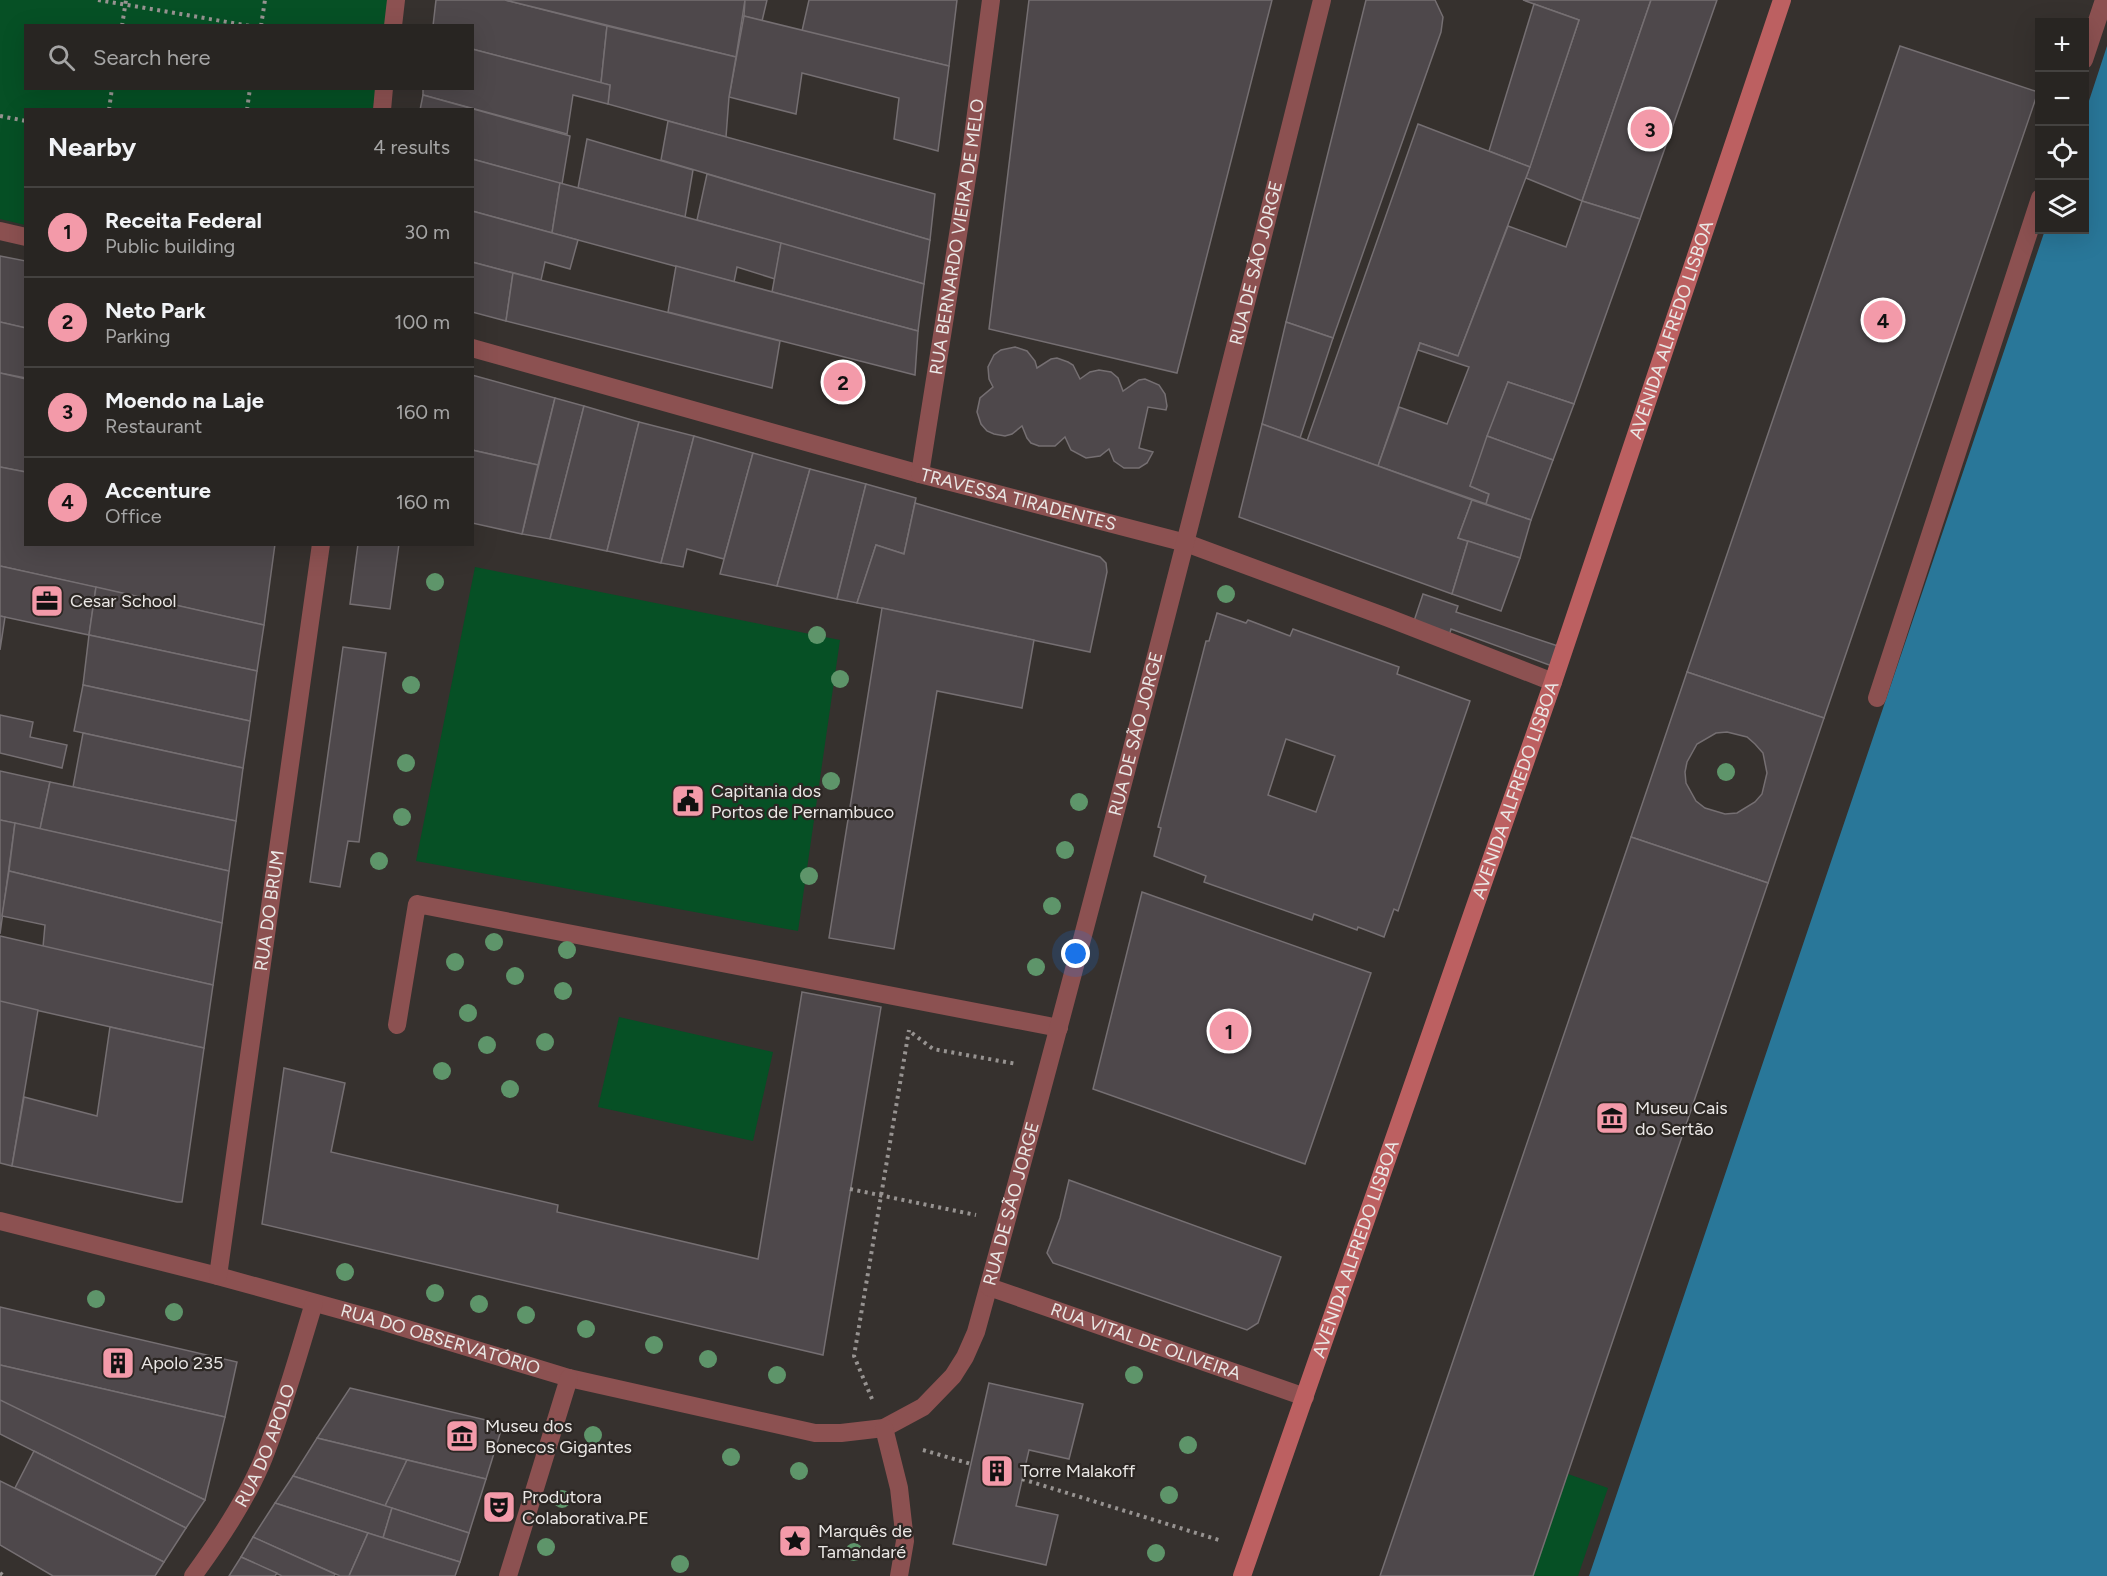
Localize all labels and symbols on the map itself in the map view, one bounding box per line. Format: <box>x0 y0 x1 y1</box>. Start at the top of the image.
street label: RUA BERNARDO VIEIRA DE MELO <box>925 97 989 377</box>
pin: 3 <box>1630 106 1670 152</box>
street label: RUA DE SÃO JORGE <box>1225 179 1287 348</box>
street label: AVENIDA ALFREDO LISBOA <box>1624 218 1718 442</box>
pin: 4 <box>1864 298 1902 342</box>
pin: 2 <box>824 360 862 404</box>
street label: TRAVESSA TIRADENTES <box>918 464 1119 535</box>
office icon: Cesar School <box>29 583 65 619</box>
place label: Cesar School <box>70 590 177 612</box>
street label: RUA DE SÃO JORGE <box>1104 650 1168 818</box>
street label: AVENIDA ALFREDO LISBOA <box>1467 678 1563 902</box>
place label: Capitania dos Portos de Pernambuco <box>711 780 894 823</box>
public building icon: Capitania dos Portos de Pernambuco <box>670 783 706 819</box>
street label: RUA DO BRUM <box>250 849 289 972</box>
your location <box>1061 939 1090 968</box>
pin: 1 <box>1210 1008 1248 1054</box>
place label: Museu Cais do Sertão <box>1635 1097 1728 1140</box>
museum icon: Museu Cais do Sertão <box>1594 1100 1630 1136</box>
street label: RUA DE SÃO JORGE <box>978 1119 1044 1288</box>
street label: AVENIDA ALFREDO LISBOA <box>1308 1137 1404 1361</box>
street label: RUA VITAL DE OLIVEIRA <box>1048 1298 1244 1385</box>
street label: RUA DO OBSERVATÓRIO <box>338 1299 543 1380</box>
building icon: Apolo 235 <box>100 1345 136 1381</box>
place label: Apolo 235 <box>141 1352 223 1374</box>
street label: RUA DO APOLO <box>230 1381 300 1511</box>
place label: Museu dos Bonecos Gigantes <box>485 1415 632 1458</box>
museum icon: Museu dos Bonecos Gigantes <box>444 1418 480 1454</box>
building icon: Torre Malakoff <box>979 1453 1015 1489</box>
place label: Torre Malakoff <box>1020 1460 1136 1482</box>
place label: Produtora Colaborativa.PE <box>522 1486 649 1529</box>
theatre icon: Produtora Colaborativa.PE <box>481 1489 517 1525</box>
place label: Marquês de Tamandaré <box>818 1520 912 1563</box>
place icon: Marquês de Tamandaré <box>777 1523 813 1559</box>

